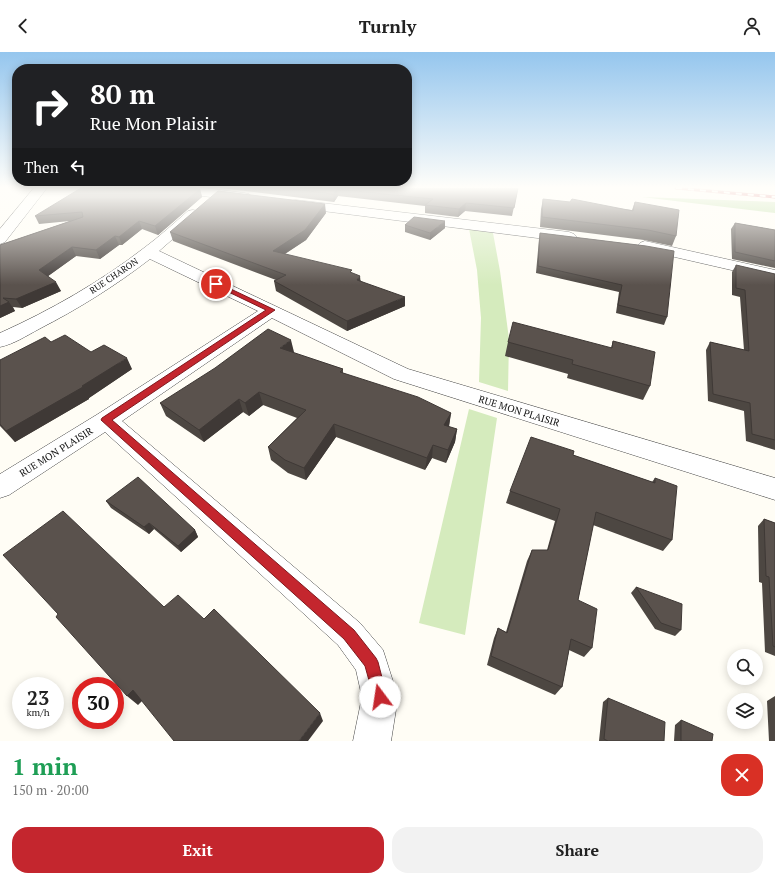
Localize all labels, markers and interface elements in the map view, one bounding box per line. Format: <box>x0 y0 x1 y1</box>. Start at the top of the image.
text: Turnly <box>359 14 416 38</box>
icon: back <box>12 15 34 37</box>
icon: person <box>741 15 763 37</box>
text: 80 m <box>90 75 155 112</box>
icon: right <box>24 80 76 132</box>
text: Rue Mon Plaisir <box>90 111 217 135</box>
icon: left <box>67 156 89 178</box>
text: Then <box>24 157 59 177</box>
street label: RUE CHARON <box>87 255 141 297</box>
pin <box>199 267 233 301</box>
icon: arrive <box>205 273 227 295</box>
street label: RUE MON PLAISIR <box>477 392 562 430</box>
street label: RUE MON PLAISIR <box>17 424 96 480</box>
map controls <box>727 649 763 729</box>
button: search <box>727 649 763 685</box>
position arrow <box>359 676 401 718</box>
speed limit sign: 30 <box>72 677 124 729</box>
text: 23 <box>27 684 49 711</box>
button: layers <box>727 693 763 729</box>
text: km/h <box>26 706 50 719</box>
text: 1 min <box>12 750 78 782</box>
button: close <box>721 754 763 796</box>
text: 150 m · 20:00 <box>12 781 89 799</box>
button: Exit <box>12 827 384 873</box>
button: Share <box>392 827 763 873</box>

